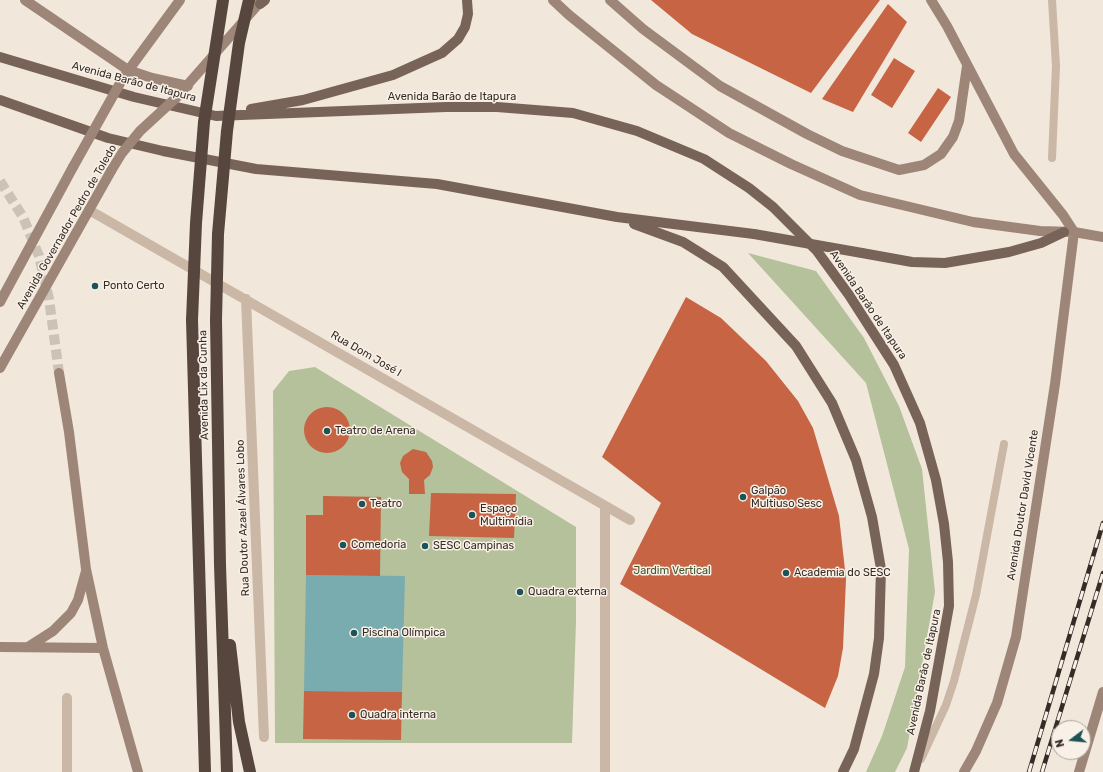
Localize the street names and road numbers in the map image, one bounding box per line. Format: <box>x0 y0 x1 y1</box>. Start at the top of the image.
street label: Avenida Barão de Itapura <box>70 59 198 105</box>
street label: Avenida Barão de Itapura <box>388 90 516 104</box>
street label: Avenida Governador Pedro de Toledo <box>14 143 120 311</box>
street label: Avenida Barão de Itapura <box>827 248 909 362</box>
street label: Rua Dom José I <box>328 328 404 380</box>
street label: Avenida Lix da Cunha <box>196 330 212 440</box>
street label: Avenida Doutor David Vicente <box>1005 429 1041 581</box>
street label: Rua Doutor Azael Álvares Lobo <box>234 439 252 597</box>
street label: Avenida Barão de Itapura <box>904 608 944 736</box>

